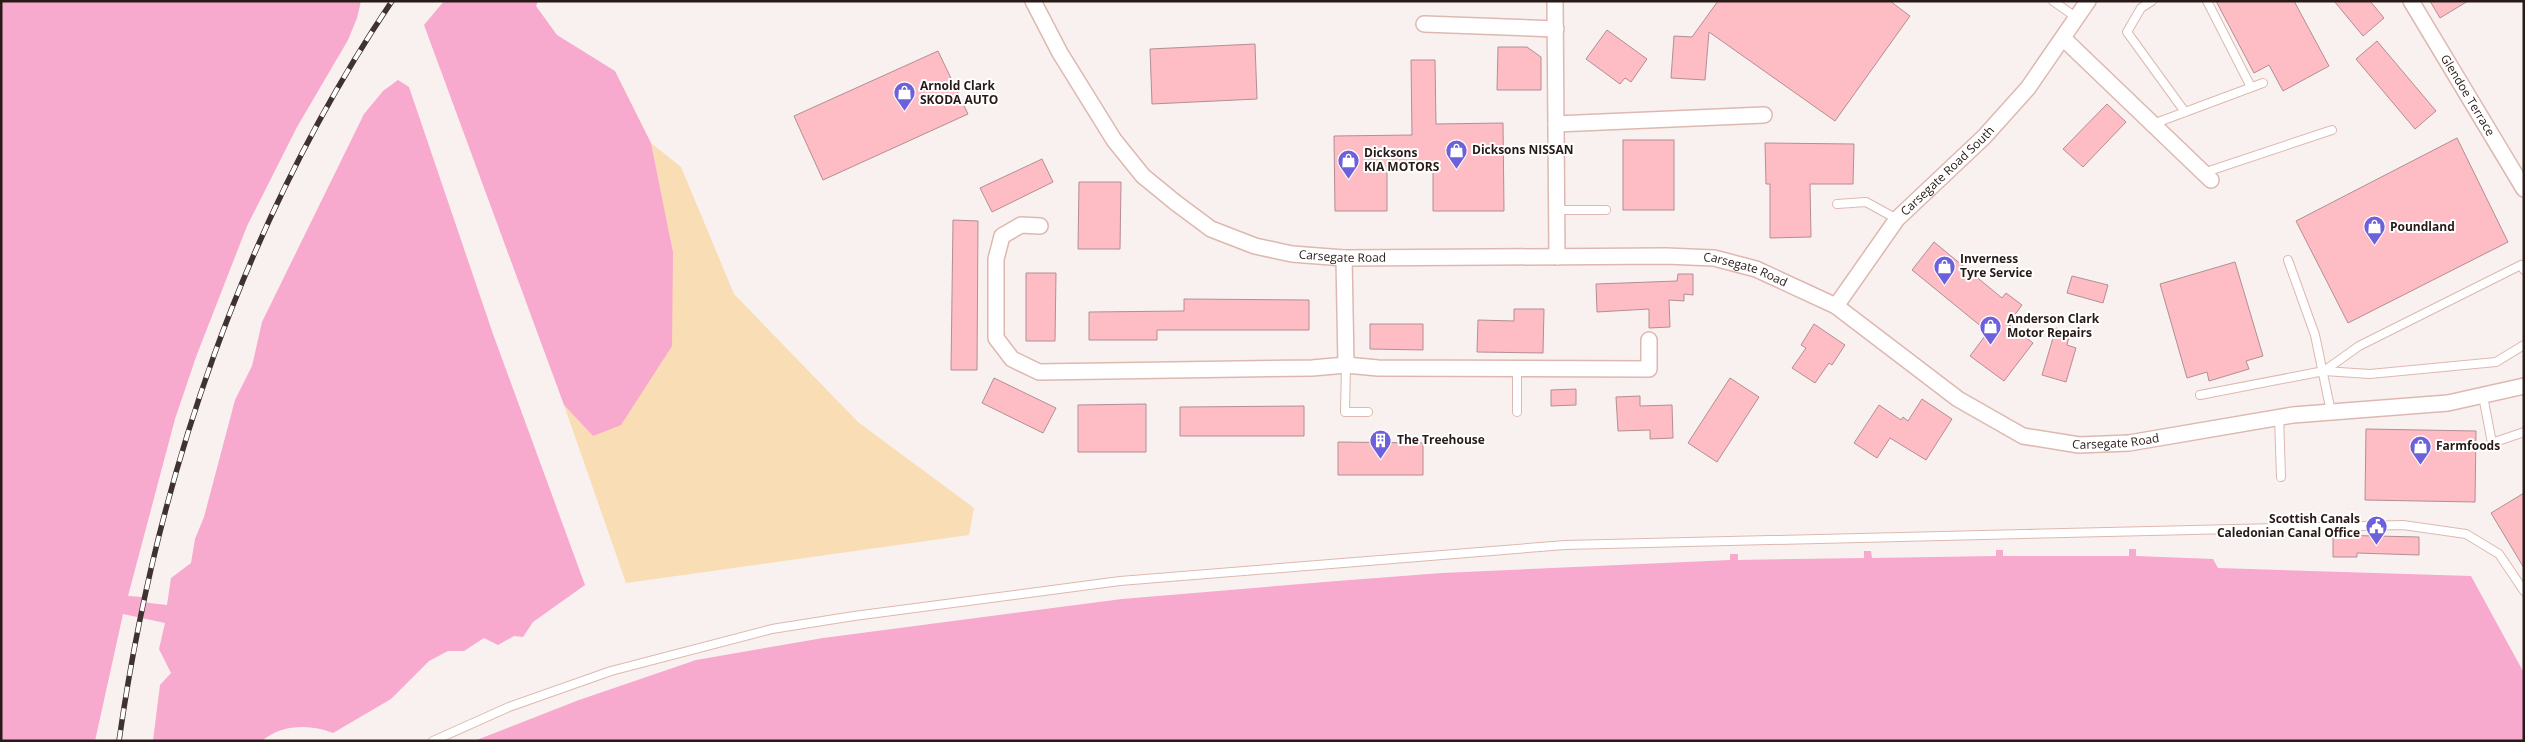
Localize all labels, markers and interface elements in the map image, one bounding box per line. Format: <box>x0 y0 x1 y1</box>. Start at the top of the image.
street label: Glendoe Terrace <box>2437 51 2499 139</box>
place label: Arnold Clark SKODA AUTO <box>920 77 998 108</box>
shop icon: Arnold Clark SKODA AUTO <box>892 81 916 112</box>
street label: Carsegate Road South <box>1897 122 1998 219</box>
shop icon: Dicksons NISSAN <box>1444 138 1468 169</box>
place label: Dicksons NISSAN <box>1472 141 1574 158</box>
place label: Dicksons KIA MOTORS <box>1364 144 1440 175</box>
shop icon: Dicksons KIA MOTORS <box>1336 148 1360 179</box>
shop icon: Poundland <box>2362 215 2386 246</box>
place label: Poundland <box>2390 218 2455 235</box>
street label: Carsegate Road <box>1298 246 1386 266</box>
street label: Carsegate Road <box>1703 249 1790 290</box>
place label: Inverness Tyre Service <box>1960 250 2032 281</box>
shop icon: Inverness Tyre Service <box>1932 254 1956 285</box>
place label: Anderson Clark Motor Repairs <box>2007 310 2100 341</box>
shop icon: Anderson Clark Motor Repairs <box>1979 314 2003 345</box>
building icon: The Treehouse <box>1369 428 1393 459</box>
street label: Carsegate Road <box>2071 429 2161 453</box>
place label: The Treehouse <box>1397 431 1485 448</box>
shop icon: Farmfoods <box>2408 434 2432 465</box>
place label: Farmfoods <box>2436 437 2500 454</box>
place label: Scottish Canals Caledonian Canal Office <box>2217 510 2360 541</box>
public building icon: Scottish Canals Caledonian Canal Office <box>2364 514 2388 545</box>

